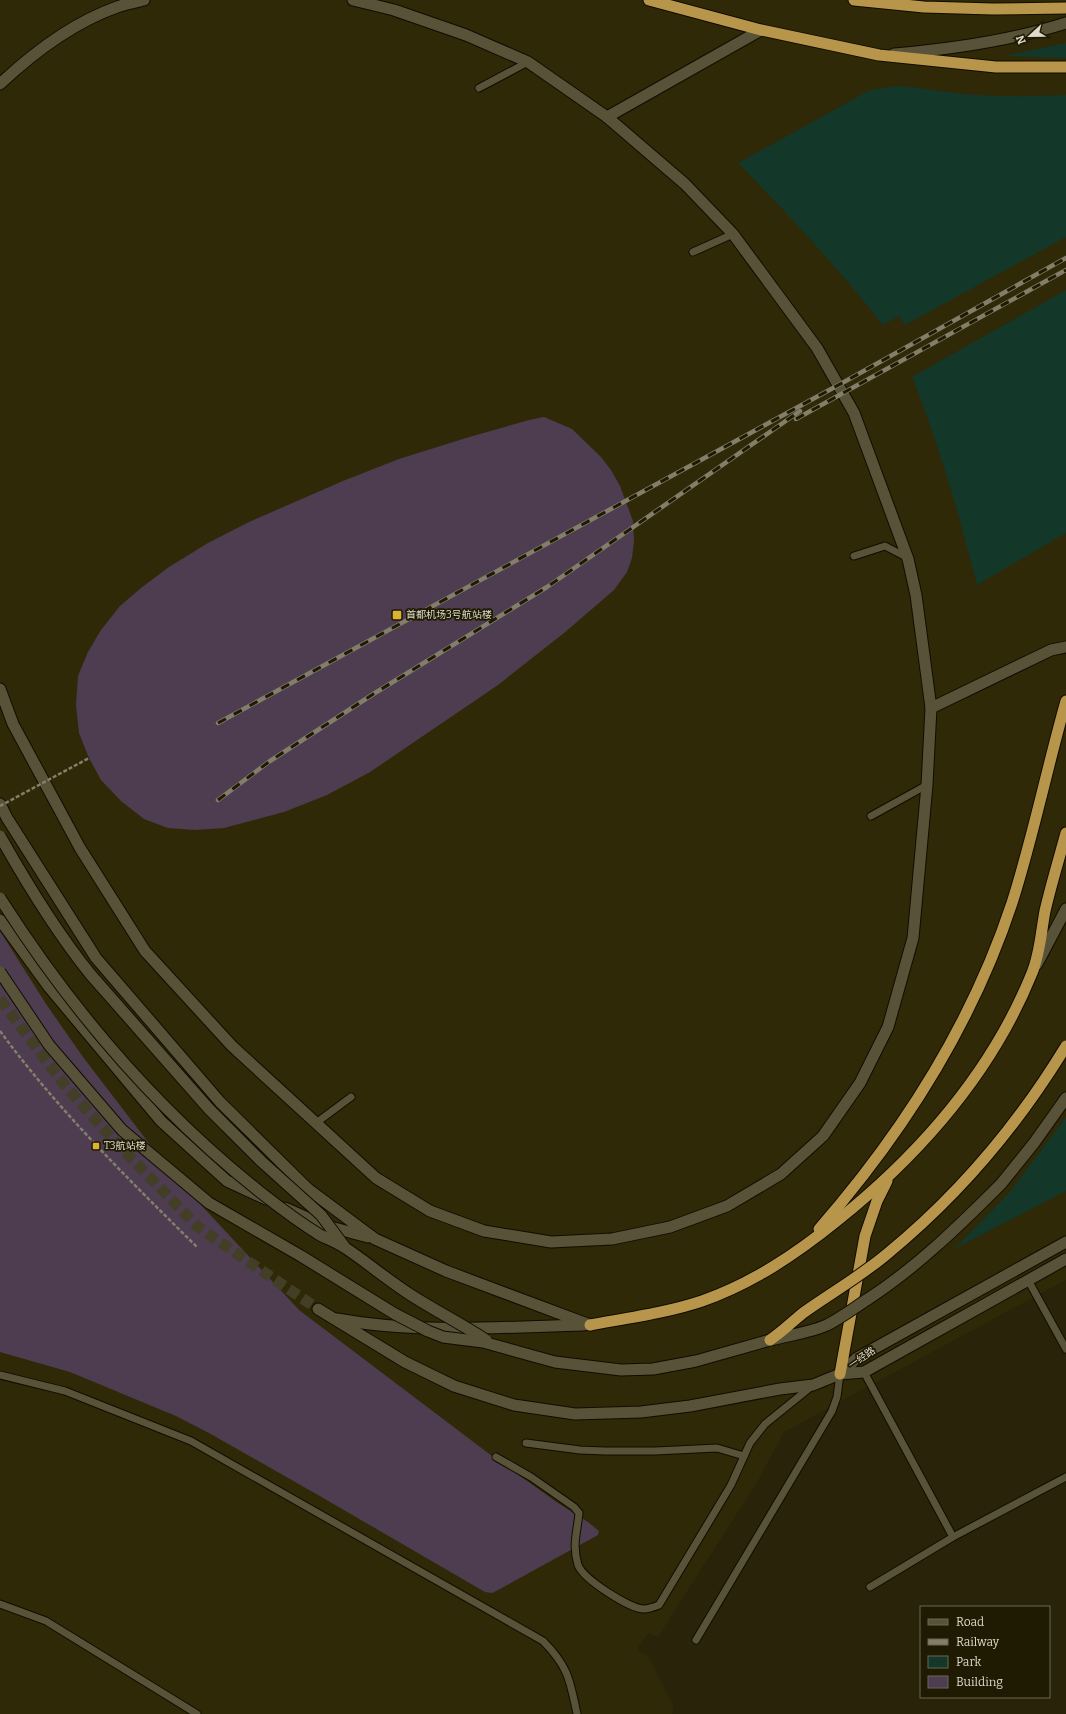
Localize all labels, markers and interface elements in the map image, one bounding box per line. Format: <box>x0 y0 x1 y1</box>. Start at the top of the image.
north arrow <box>1010 16 1050 56</box>
text: N <box>1013 33 1029 46</box>
marker: 首都机场3号航站楼 <box>391 609 403 621</box>
place label: 首都机场3号航站楼 <box>406 609 492 621</box>
place label: T3航站楼 <box>104 1140 146 1152</box>
marker: T3航站楼 <box>91 1141 101 1151</box>
street label: 一经路 <box>846 1345 878 1371</box>
legend <box>920 1606 1050 1698</box>
text: Road <box>956 1615 984 1629</box>
text: Railway <box>956 1635 1000 1649</box>
text: Park <box>956 1655 982 1669</box>
text: Building <box>956 1675 1003 1689</box>

